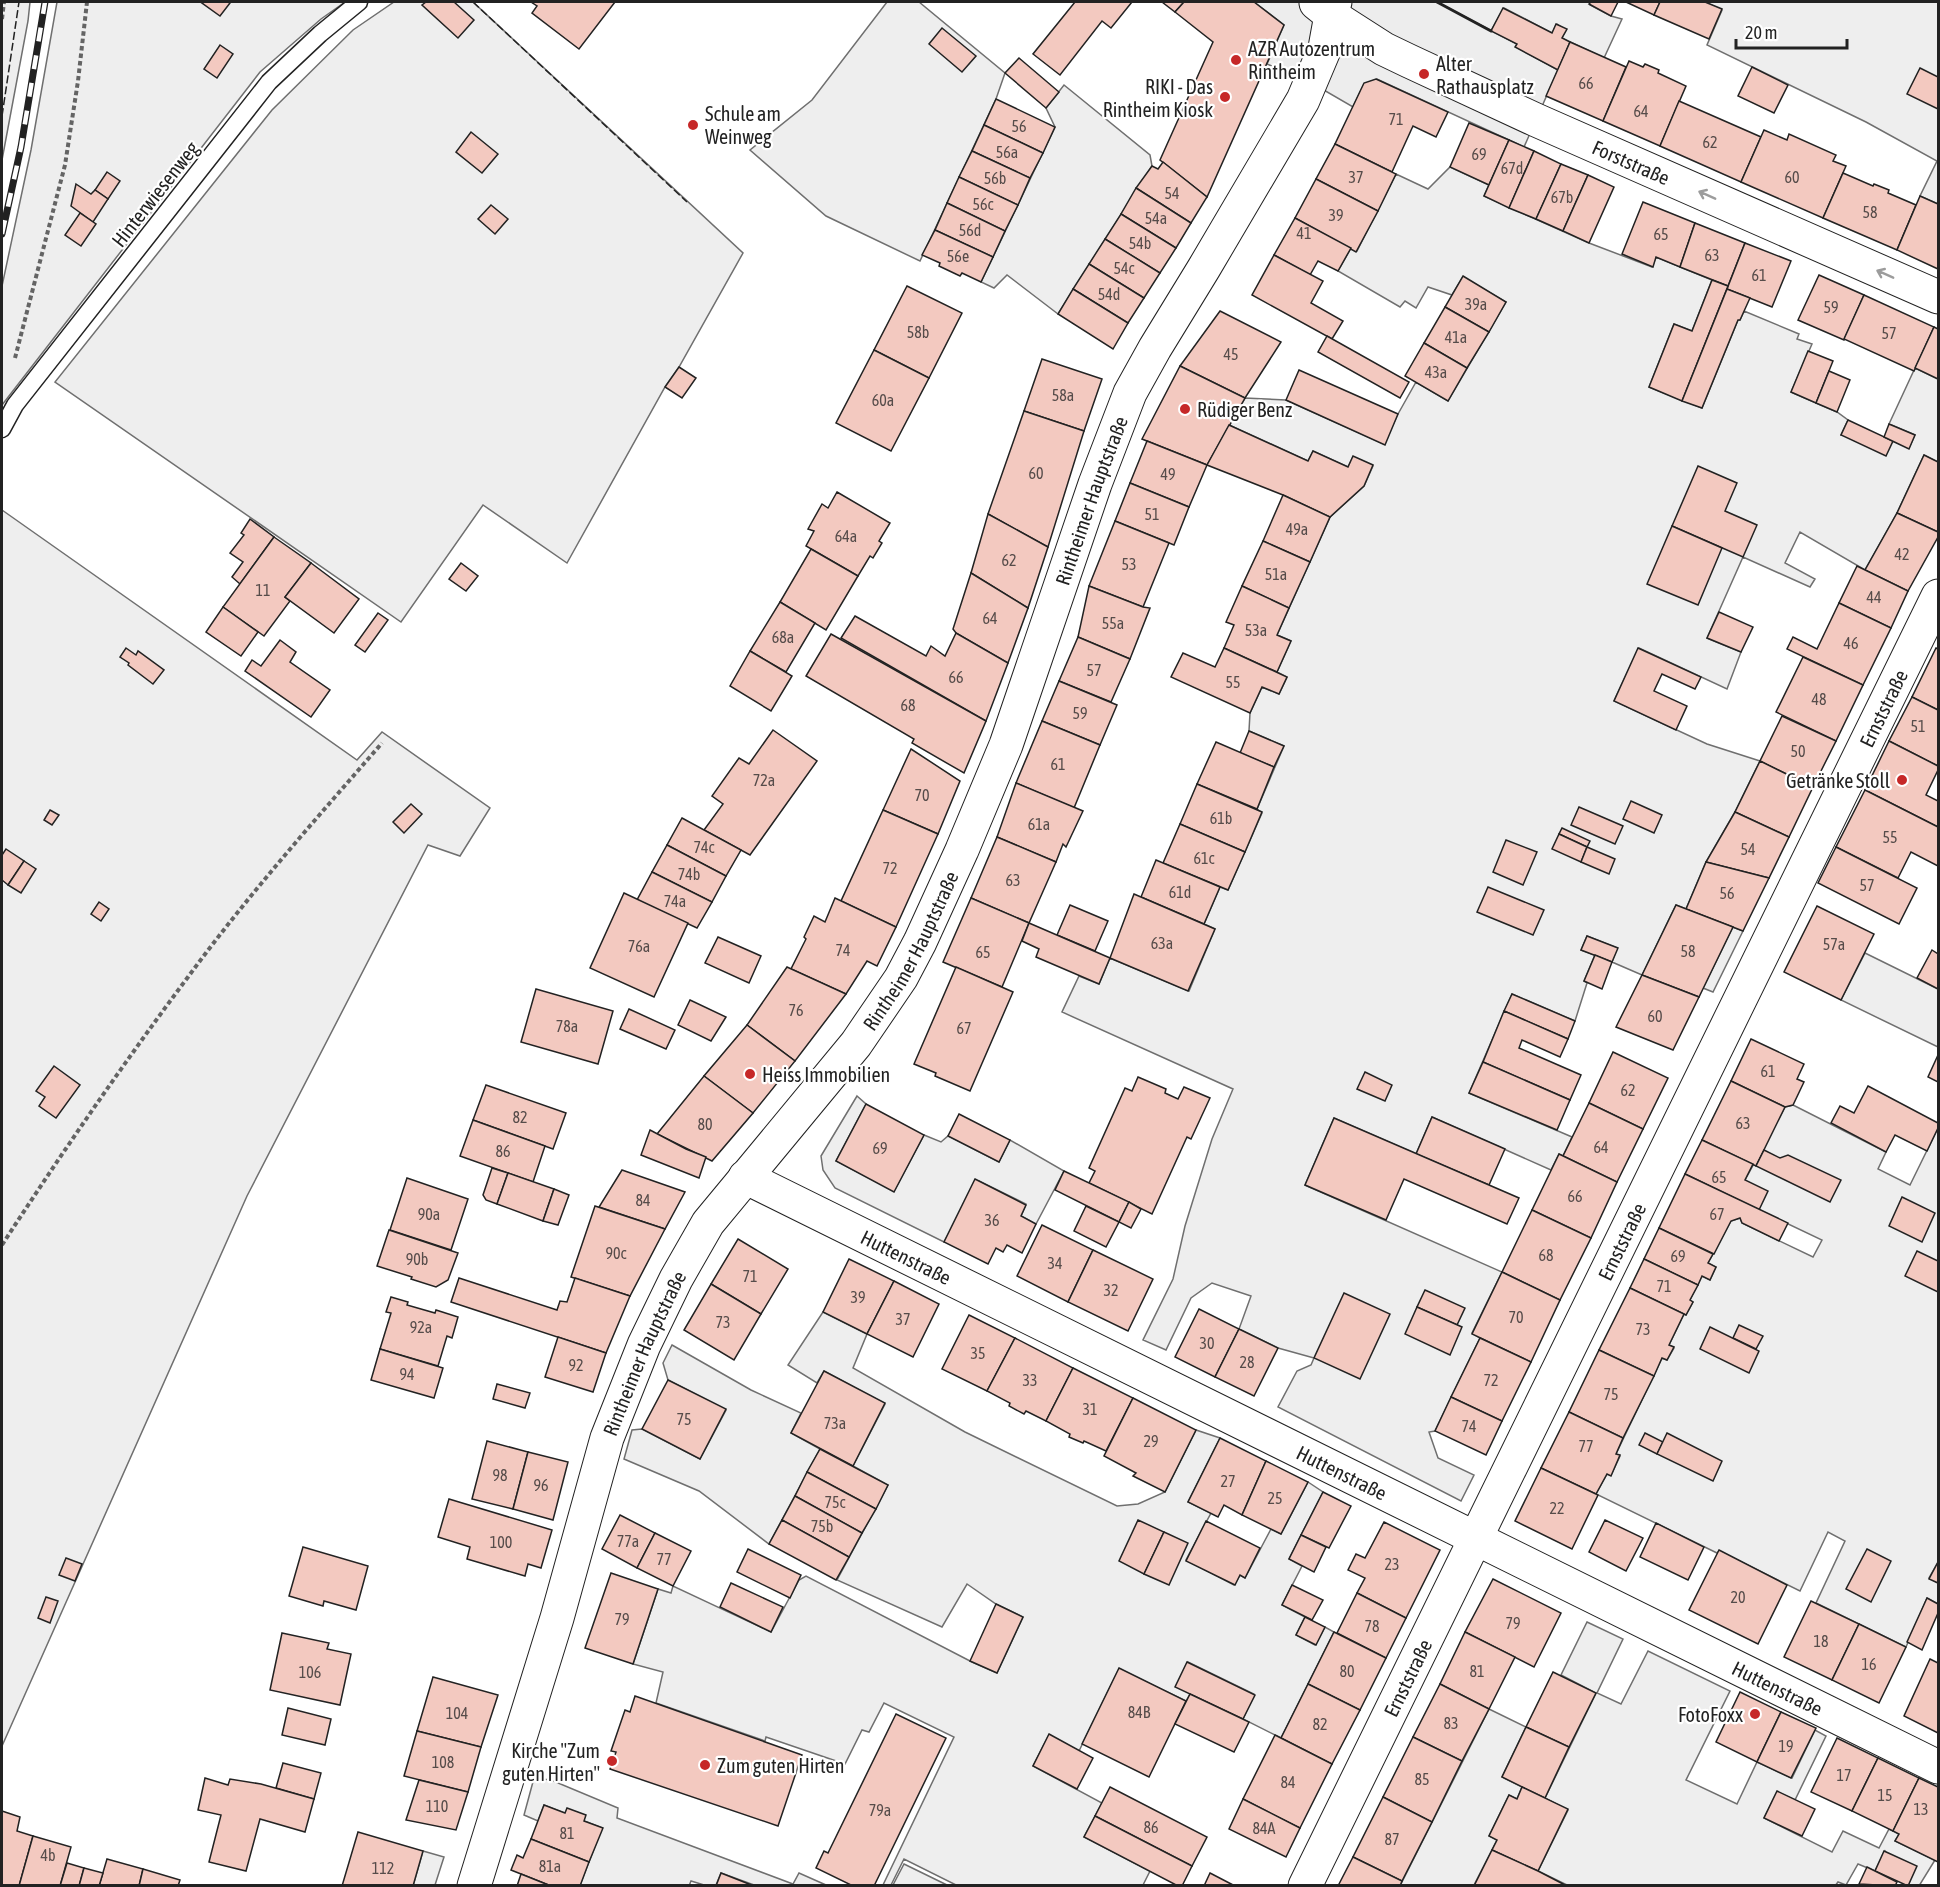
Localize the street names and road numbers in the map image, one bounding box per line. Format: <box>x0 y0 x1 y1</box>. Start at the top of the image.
street label: Forststraße <box>1589 135 1673 189</box>
street label: Hinterwiesenweg <box>107 136 204 251</box>
street label: Rintheimer Hauptstraße <box>1050 413 1132 588</box>
street label: Ernststraße <box>1854 666 1912 751</box>
street label: Rintheimer Hauptstraße <box>858 867 962 1034</box>
street label: Ernststraße <box>1593 1199 1650 1284</box>
street label: Huttenstraße <box>858 1225 955 1289</box>
street label: Rintheimer Hauptstraße <box>598 1266 690 1439</box>
street label: Huttenstraße <box>1293 1440 1391 1504</box>
street label: Ernststraße <box>1379 1635 1436 1720</box>
street label: Huttenstraße <box>1729 1656 1826 1720</box>

